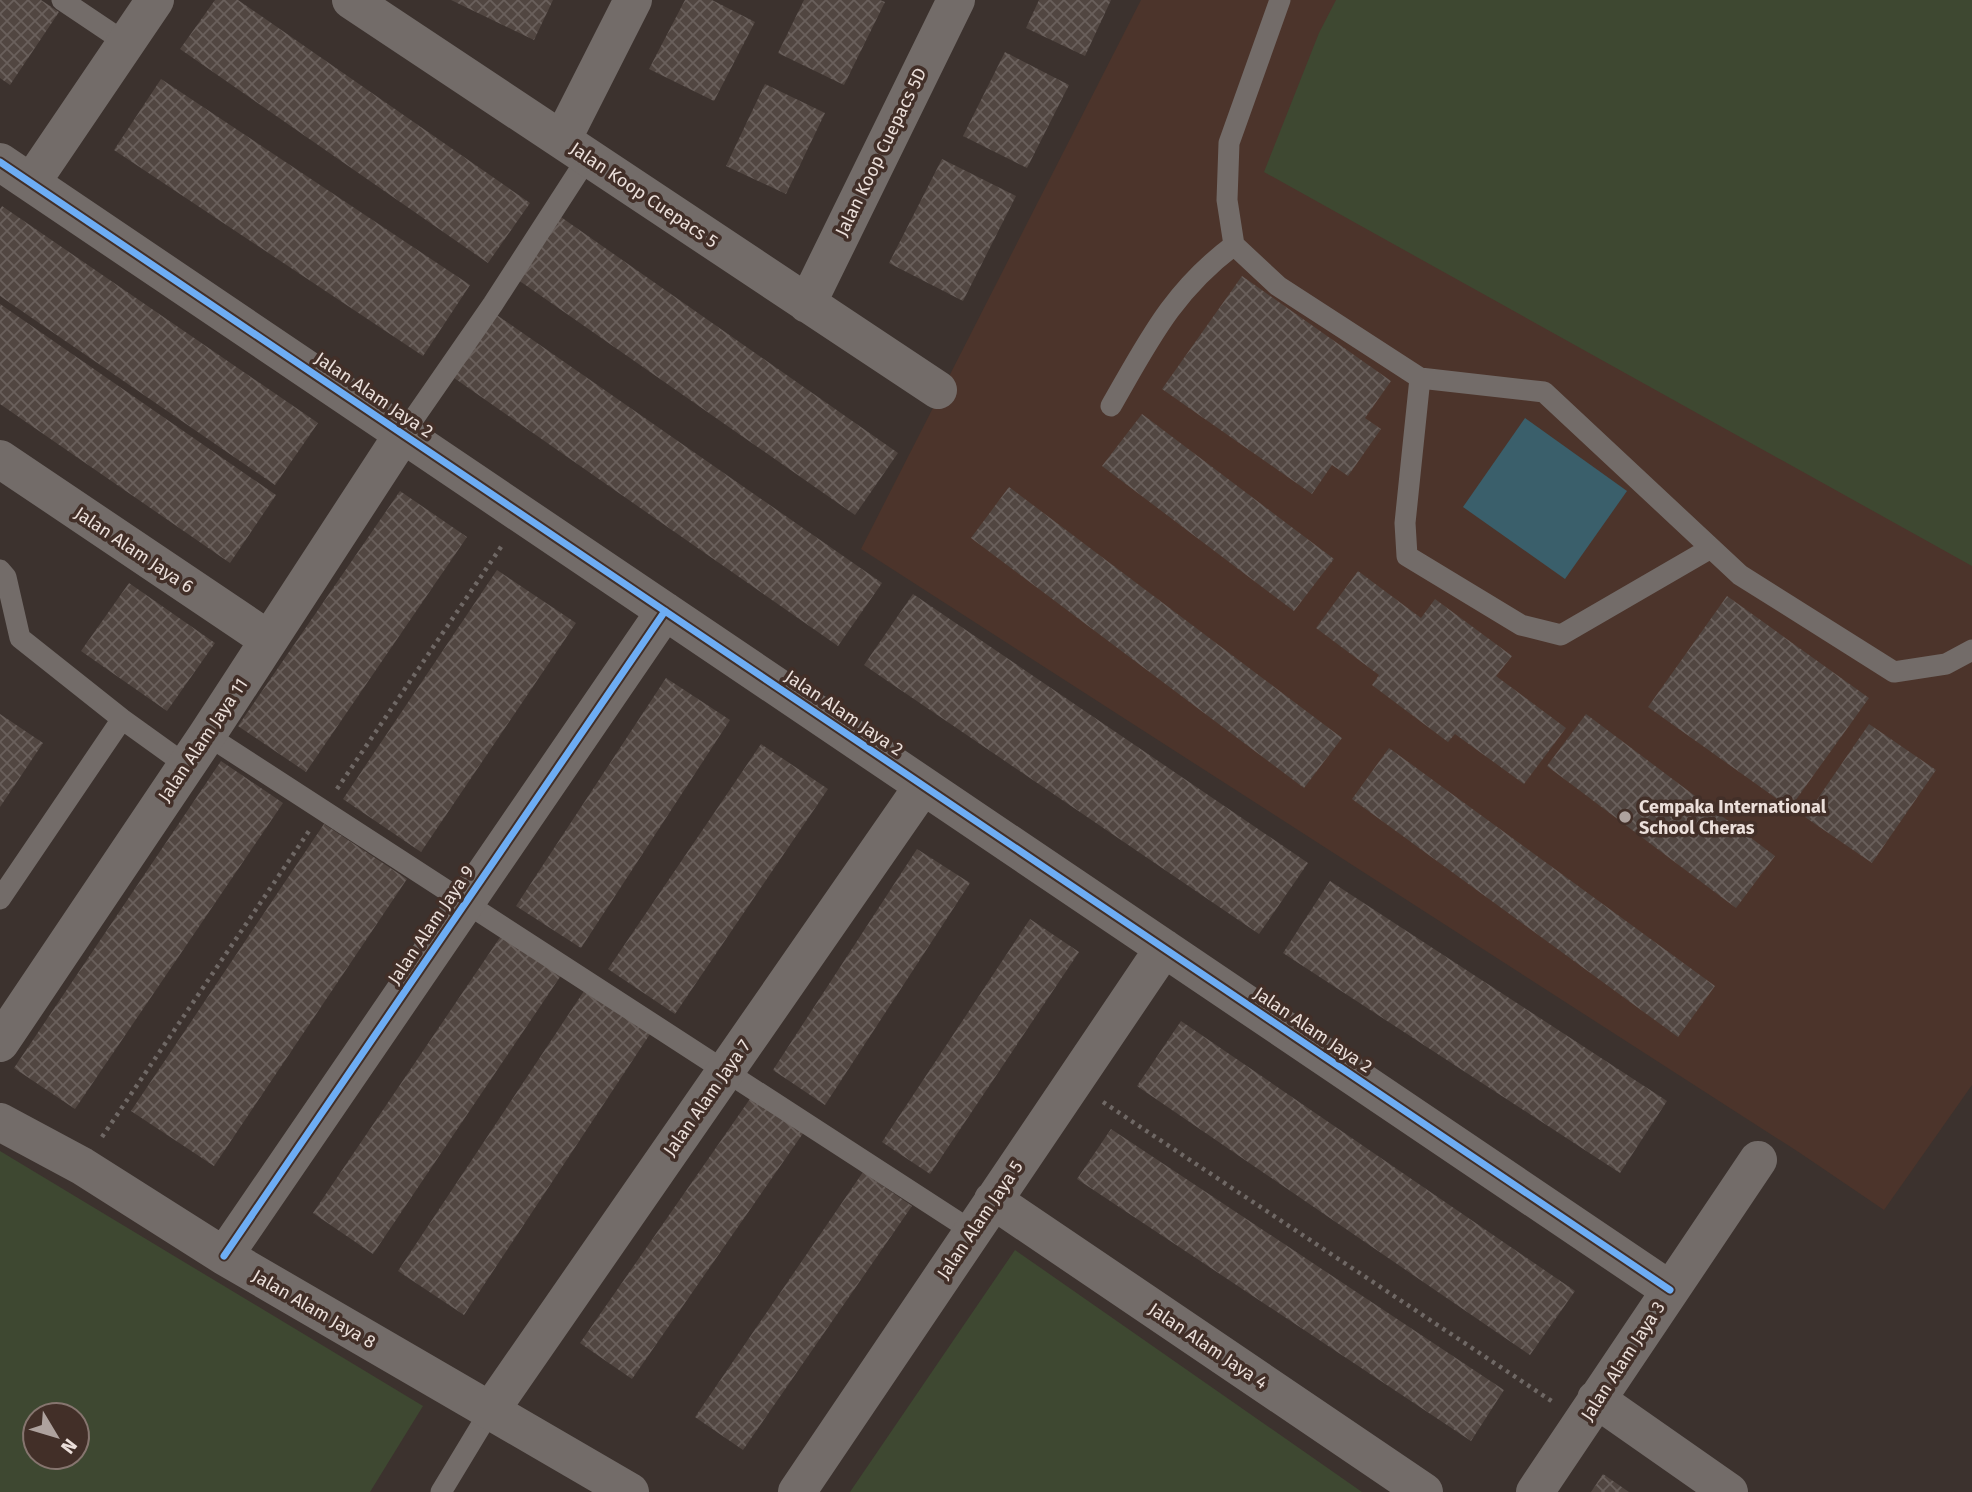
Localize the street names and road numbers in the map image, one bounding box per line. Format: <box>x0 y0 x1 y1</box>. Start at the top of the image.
street label: Jalan Koop Cuepacs 5D <box>831 64 931 240</box>
street label: Jalan Koop Cuepacs 5 <box>566 137 722 253</box>
street label: Jalan Alam Jaya 2 <box>311 347 437 443</box>
street label: Jalan Alam Jaya 6 <box>70 502 198 598</box>
street label: Jalan Alam Jaya 2 <box>781 665 907 761</box>
street label: Jalan Alam Jaya 11 <box>154 674 252 806</box>
street label: Jalan Alam Jaya 9 <box>383 861 479 989</box>
street label: Jalan Alam Jaya 2 <box>1250 982 1376 1078</box>
street label: Jalan Alam Jaya 7 <box>659 1036 755 1160</box>
street label: Jalan Alam Jaya 5 <box>932 1157 1028 1283</box>
street label: Jalan Alam Jaya 8 <box>248 1265 380 1353</box>
street label: Jalan Alam Jaya 3 <box>1576 1297 1670 1425</box>
street label: Jalan Alam Jaya 4 <box>1144 1298 1272 1394</box>

